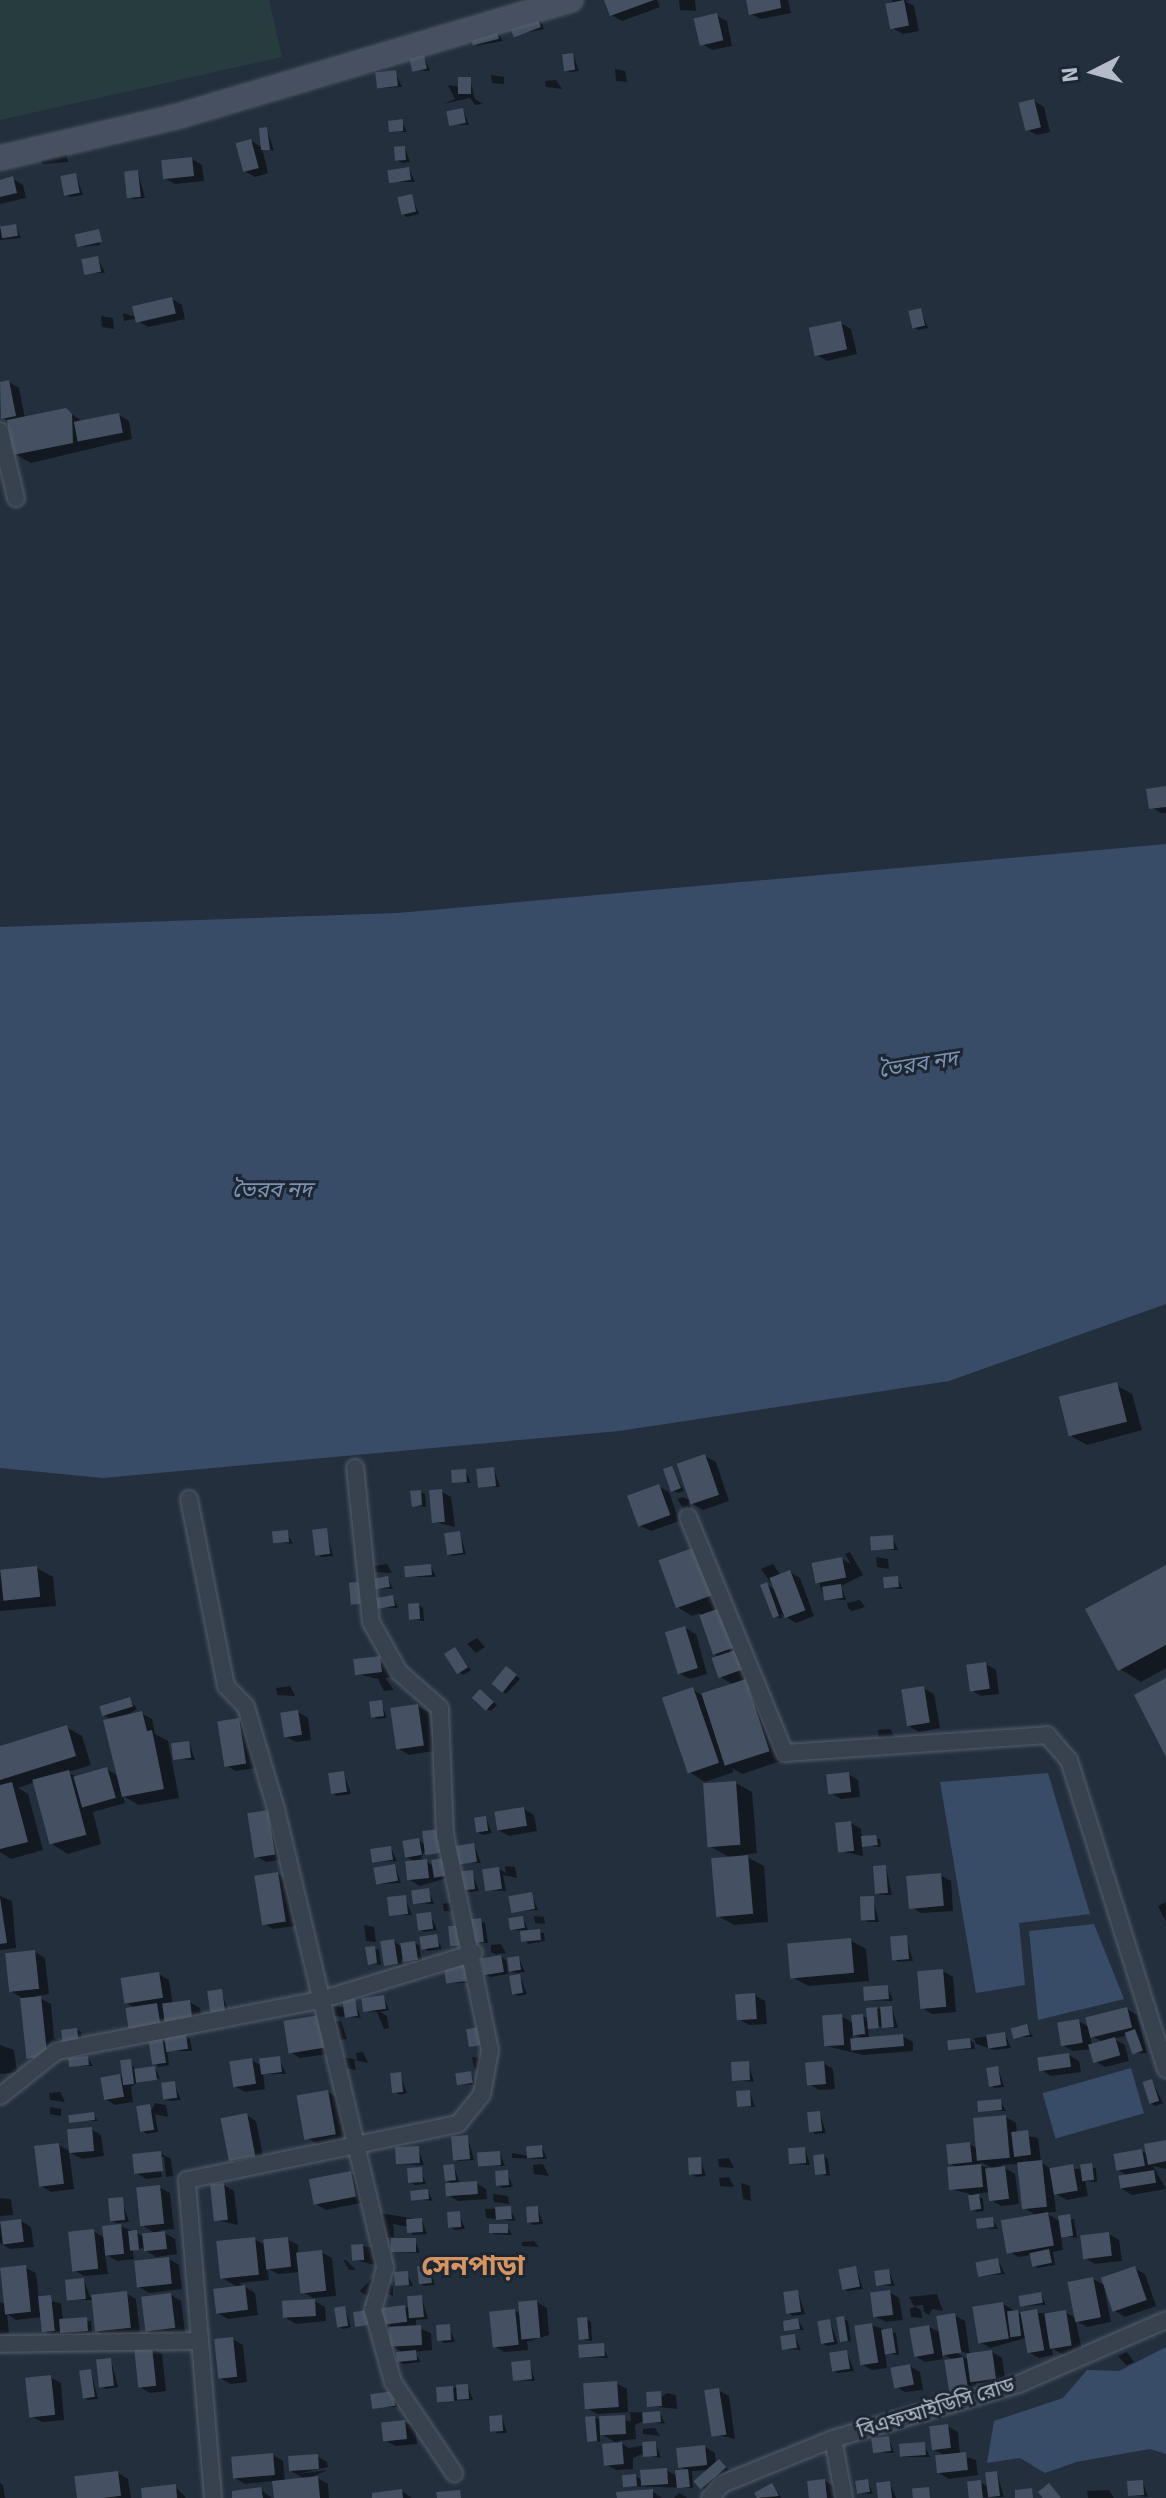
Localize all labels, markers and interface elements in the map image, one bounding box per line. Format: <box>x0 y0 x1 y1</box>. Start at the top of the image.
north arrow <box>1054 32 1134 112</box>
text: N <box>1055 66 1084 84</box>
water label: ভৈরব নদ <box>877 1045 959 1083</box>
water label: ভৈরব নদ <box>232 1177 312 1203</box>
district label: সেনপাড়া <box>421 2249 525 2283</box>
street label: বিএফআইডিসি রোড <box>855 2373 1017 2443</box>

